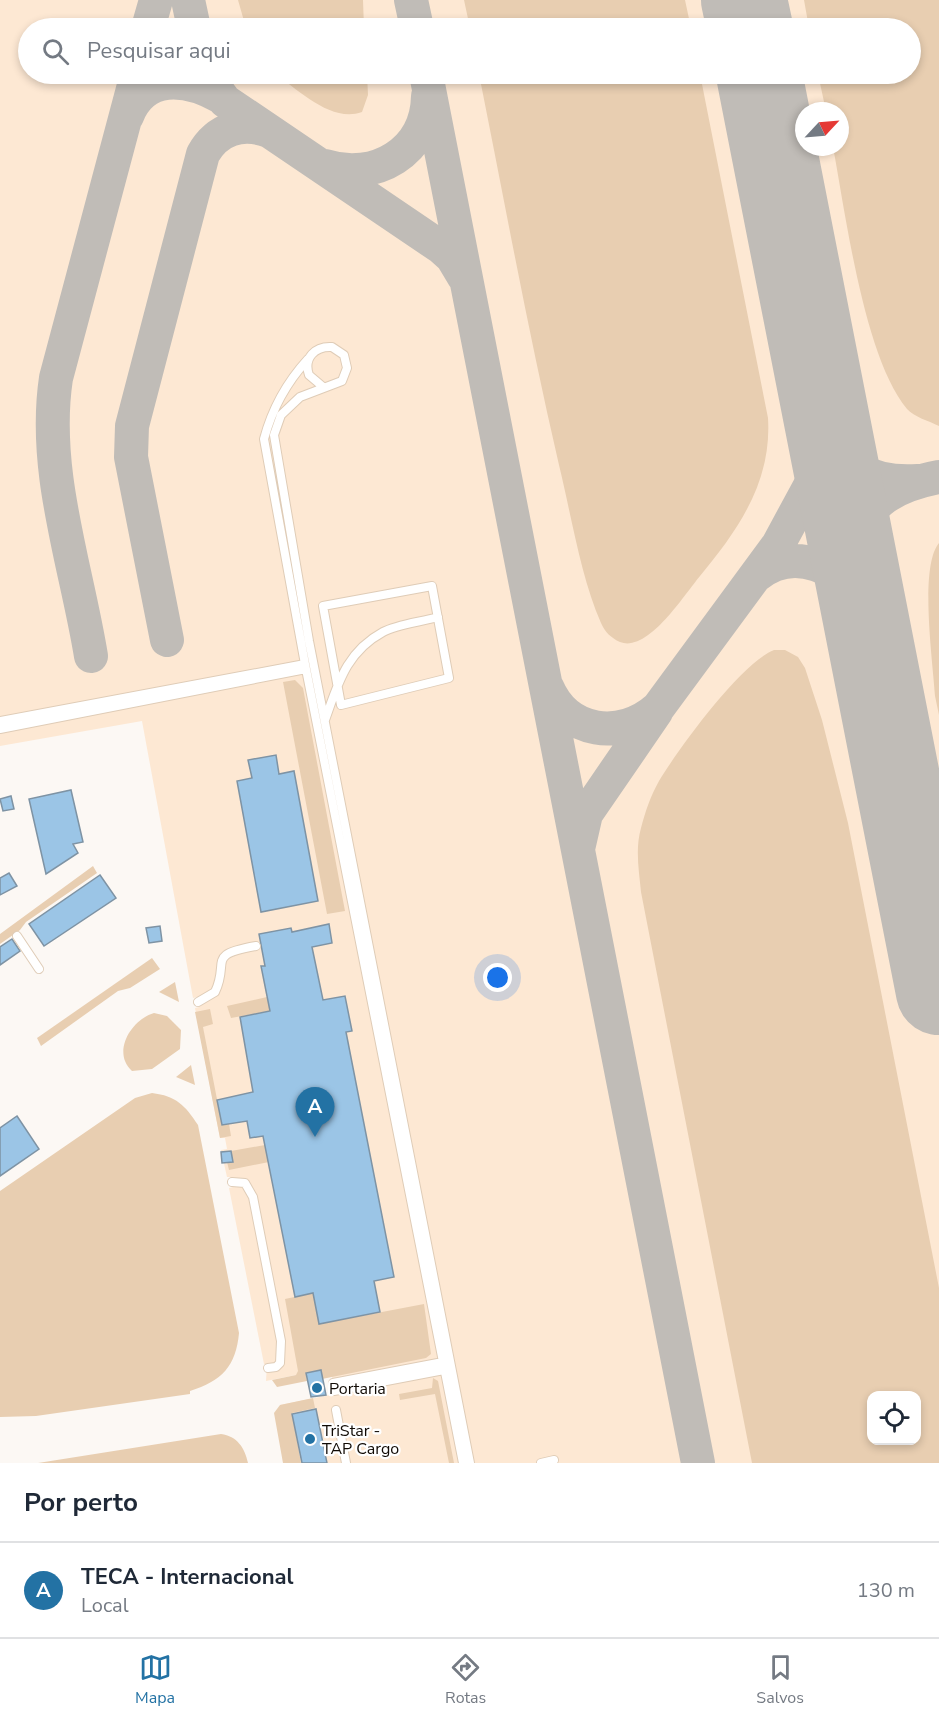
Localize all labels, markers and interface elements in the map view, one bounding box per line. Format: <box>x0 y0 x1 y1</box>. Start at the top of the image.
search box <box>18 18 921 84</box>
icon: search <box>39 35 72 68</box>
text: Pesquisar aqui <box>87 36 231 66</box>
north arrow <box>795 102 849 156</box>
your location <box>483 963 512 992</box>
pin: A <box>296 1088 334 1137</box>
place label: Portaria <box>329 1378 386 1400</box>
marker: Portaria <box>310 1381 324 1395</box>
map controls <box>867 1391 921 1445</box>
button: locate <box>867 1391 921 1445</box>
place label: TriStar - TAP Cargo <box>322 1420 399 1460</box>
marker: TriStar - TAP Cargo <box>303 1432 317 1446</box>
text: Por perto <box>24 1485 138 1520</box>
text: TECA - Internacional <box>81 1562 294 1592</box>
text: A <box>36 1577 51 1604</box>
text: 130 m <box>857 1577 915 1604</box>
text: Local <box>81 1592 129 1619</box>
tab: Mapa <box>135 1651 175 1709</box>
tab: Rotas <box>445 1651 486 1709</box>
tab: Salvos <box>756 1651 804 1709</box>

